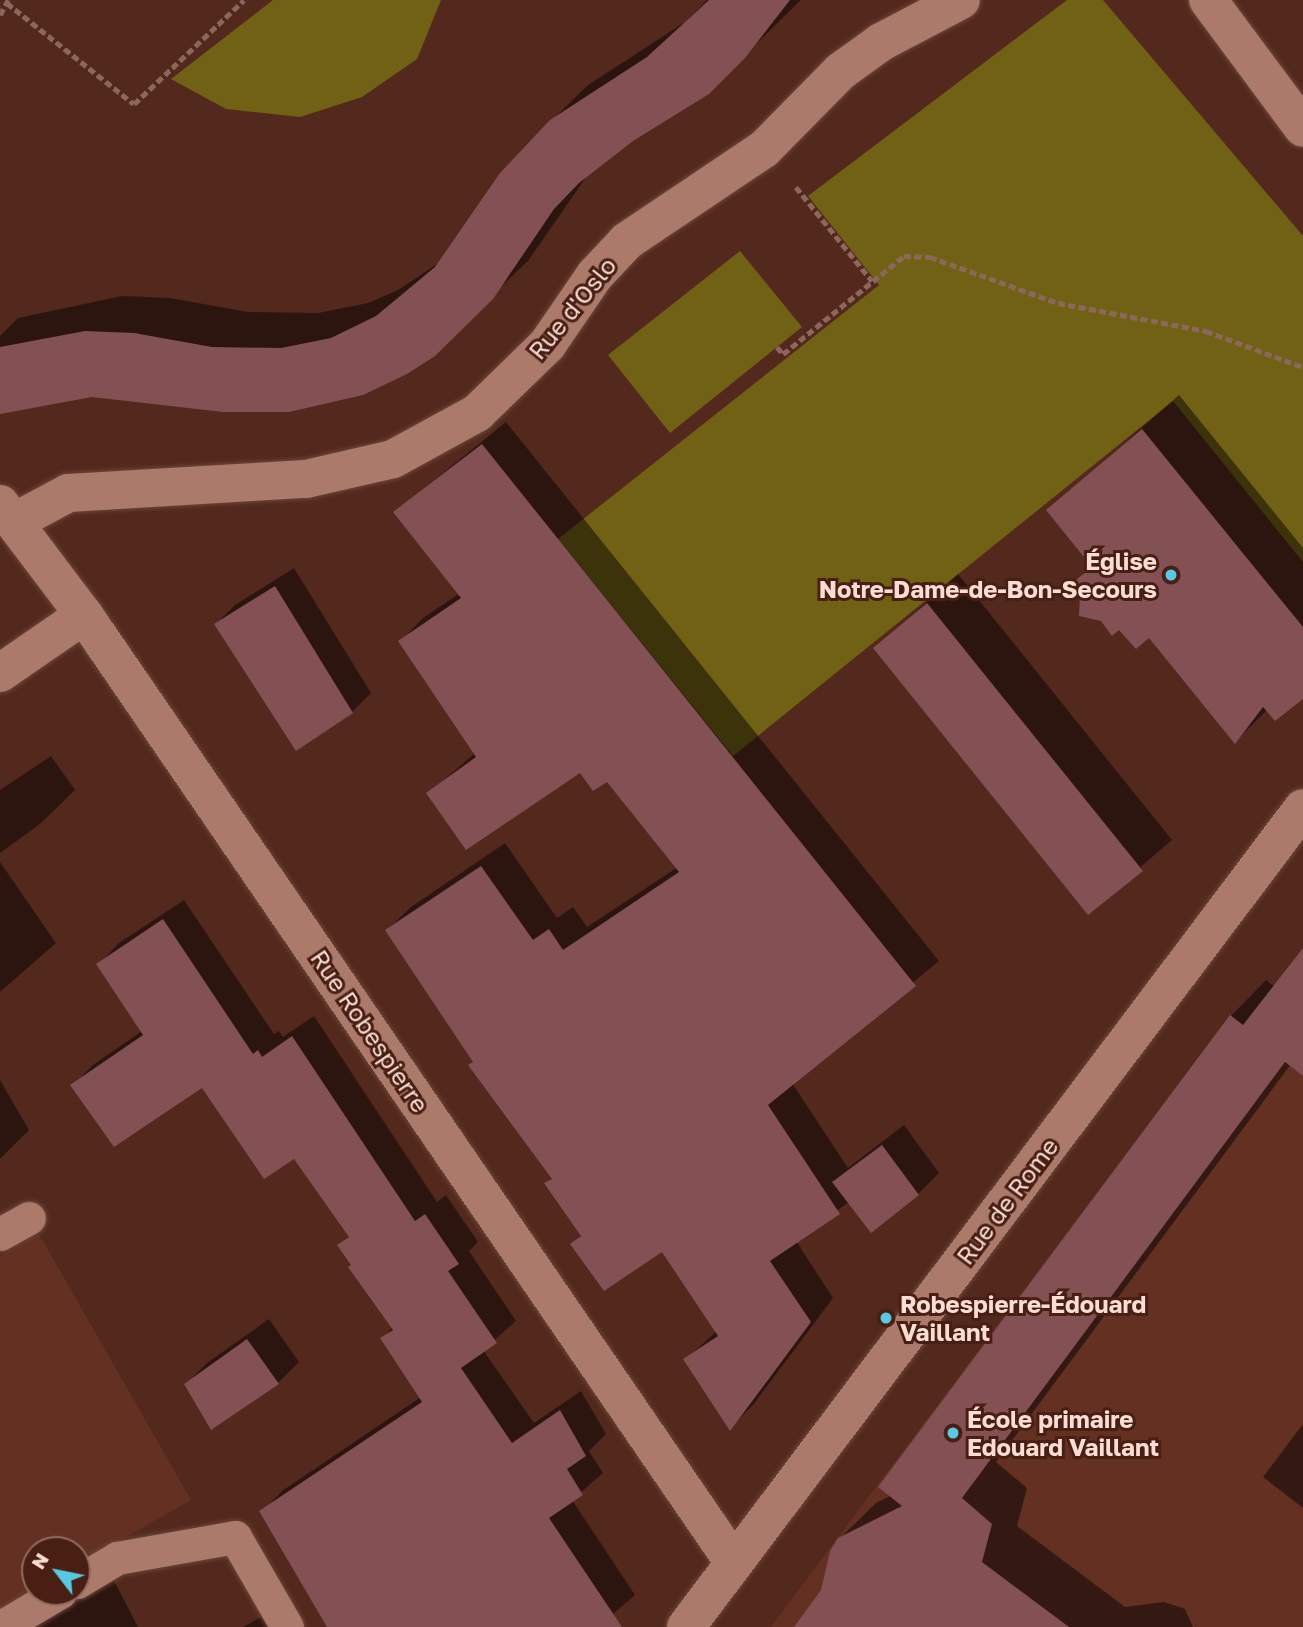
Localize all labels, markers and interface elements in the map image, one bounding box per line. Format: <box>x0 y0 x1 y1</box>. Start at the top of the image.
street label: Rue d'Oslo <box>522 251 622 365</box>
place label: Église Notre-Dame-de-Bon-Secours <box>819 547 1157 603</box>
marker: Église Notre-Dame-de-Bon-Secours <box>1163 567 1179 583</box>
street label: Rue Robespierre <box>305 944 435 1118</box>
street label: Rue de Rome <box>950 1132 1064 1270</box>
place label: Robespierre-Édouard Vaillant <box>900 1290 1146 1346</box>
marker: Robespierre-Édouard Vaillant <box>878 1310 894 1326</box>
place label: École primaire Edouard Vaillant <box>967 1405 1159 1461</box>
marker: École primaire Edouard Vaillant <box>945 1425 961 1441</box>
north arrow <box>21 1536 91 1606</box>
text: N <box>26 1548 53 1573</box>

